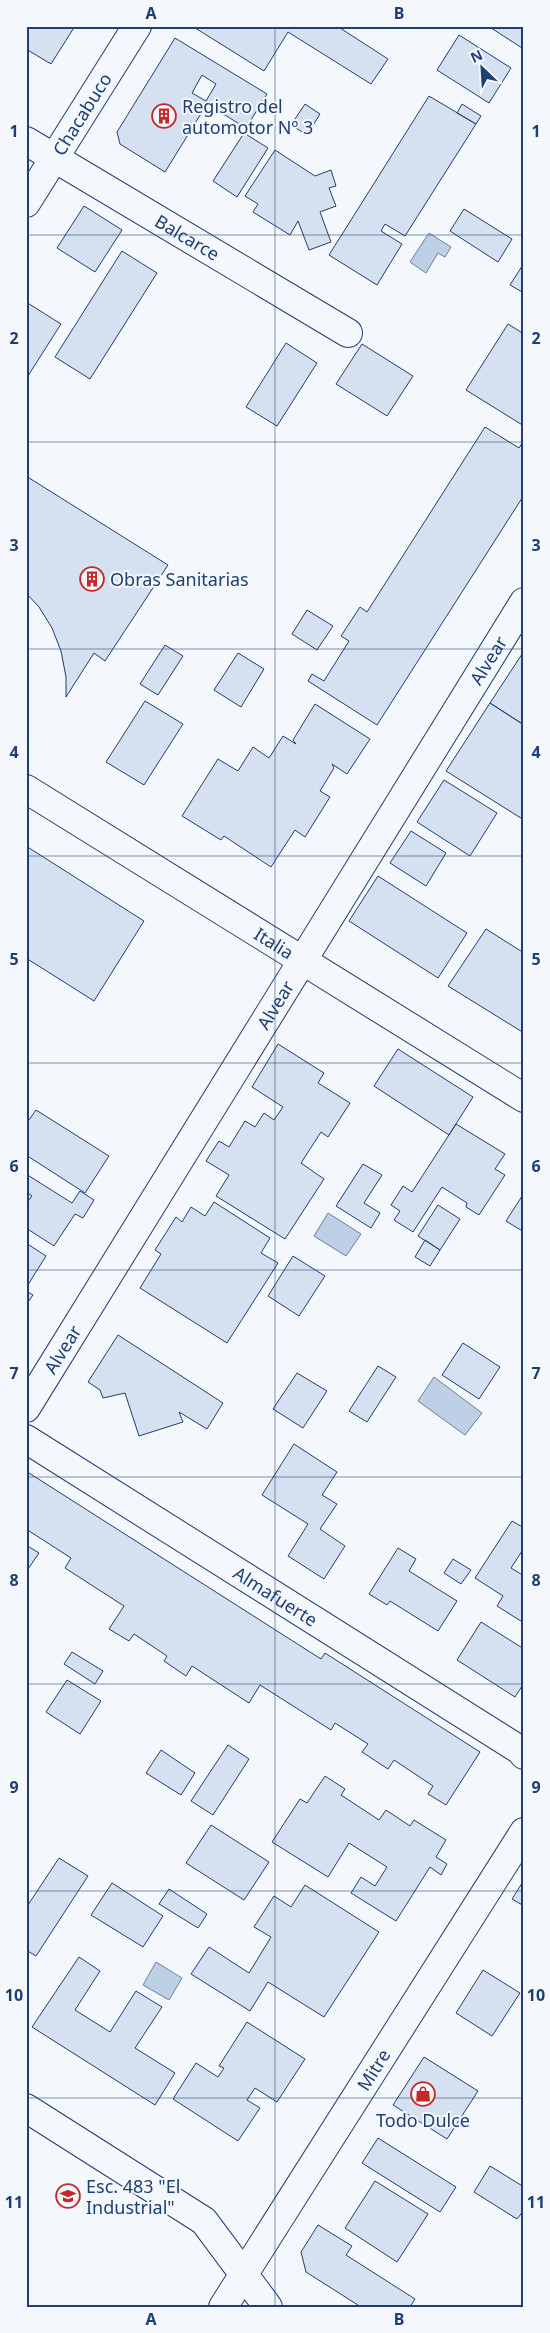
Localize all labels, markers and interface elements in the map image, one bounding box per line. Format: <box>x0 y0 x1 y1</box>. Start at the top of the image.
text: A <box>145 2 157 24</box>
text: B <box>394 2 404 24</box>
north arrow <box>458 42 508 92</box>
text: N <box>467 45 485 67</box>
street label: Chacabuco <box>47 68 117 160</box>
place label: Registro del automotor Nº 3 <box>182 94 313 139</box>
building icon: Registro del automotor Nº 3 <box>151 103 177 129</box>
text: 1 <box>9 120 19 142</box>
text: 1 <box>531 120 541 142</box>
street label: Balcarce <box>151 209 224 266</box>
text: 2 <box>9 327 19 349</box>
text: 2 <box>531 327 541 349</box>
text: 3 <box>9 534 19 556</box>
text: 3 <box>531 534 541 556</box>
building icon: Obras Sanitarias <box>79 566 105 592</box>
place label: Obras Sanitarias <box>110 567 249 591</box>
street label: Alvear <box>464 631 512 689</box>
text: 4 <box>9 741 19 763</box>
text: 4 <box>531 741 541 763</box>
street label: Italia <box>250 922 298 964</box>
text: 5 <box>9 948 19 970</box>
text: 5 <box>531 948 541 970</box>
street label: Alvear <box>251 975 300 1034</box>
text: 6 <box>9 1155 19 1177</box>
text: 6 <box>531 1155 541 1177</box>
street label: Alvear <box>38 1320 87 1378</box>
text: 7 <box>9 1362 19 1384</box>
text: 7 <box>531 1362 541 1384</box>
street label: Almafuerte <box>229 1561 322 1632</box>
text: 8 <box>9 1569 19 1591</box>
text: 8 <box>531 1569 541 1591</box>
text: 9 <box>9 1776 19 1798</box>
text: 9 <box>531 1776 541 1798</box>
text: 10 <box>5 1984 23 2006</box>
text: 10 <box>527 1984 545 2006</box>
street label: Mitre <box>351 2044 396 2095</box>
shop icon: Todo Dulce <box>410 2081 436 2107</box>
place label: Todo Dulce <box>376 2108 470 2132</box>
place label: Esc. 483 "El Industrial" <box>86 2174 180 2219</box>
school or university icon: Esc. 483 "El Industrial" <box>55 2183 81 2209</box>
text: 11 <box>5 2191 23 2213</box>
text: 11 <box>527 2191 545 2213</box>
text: A <box>145 2308 157 2330</box>
text: B <box>394 2308 404 2330</box>

